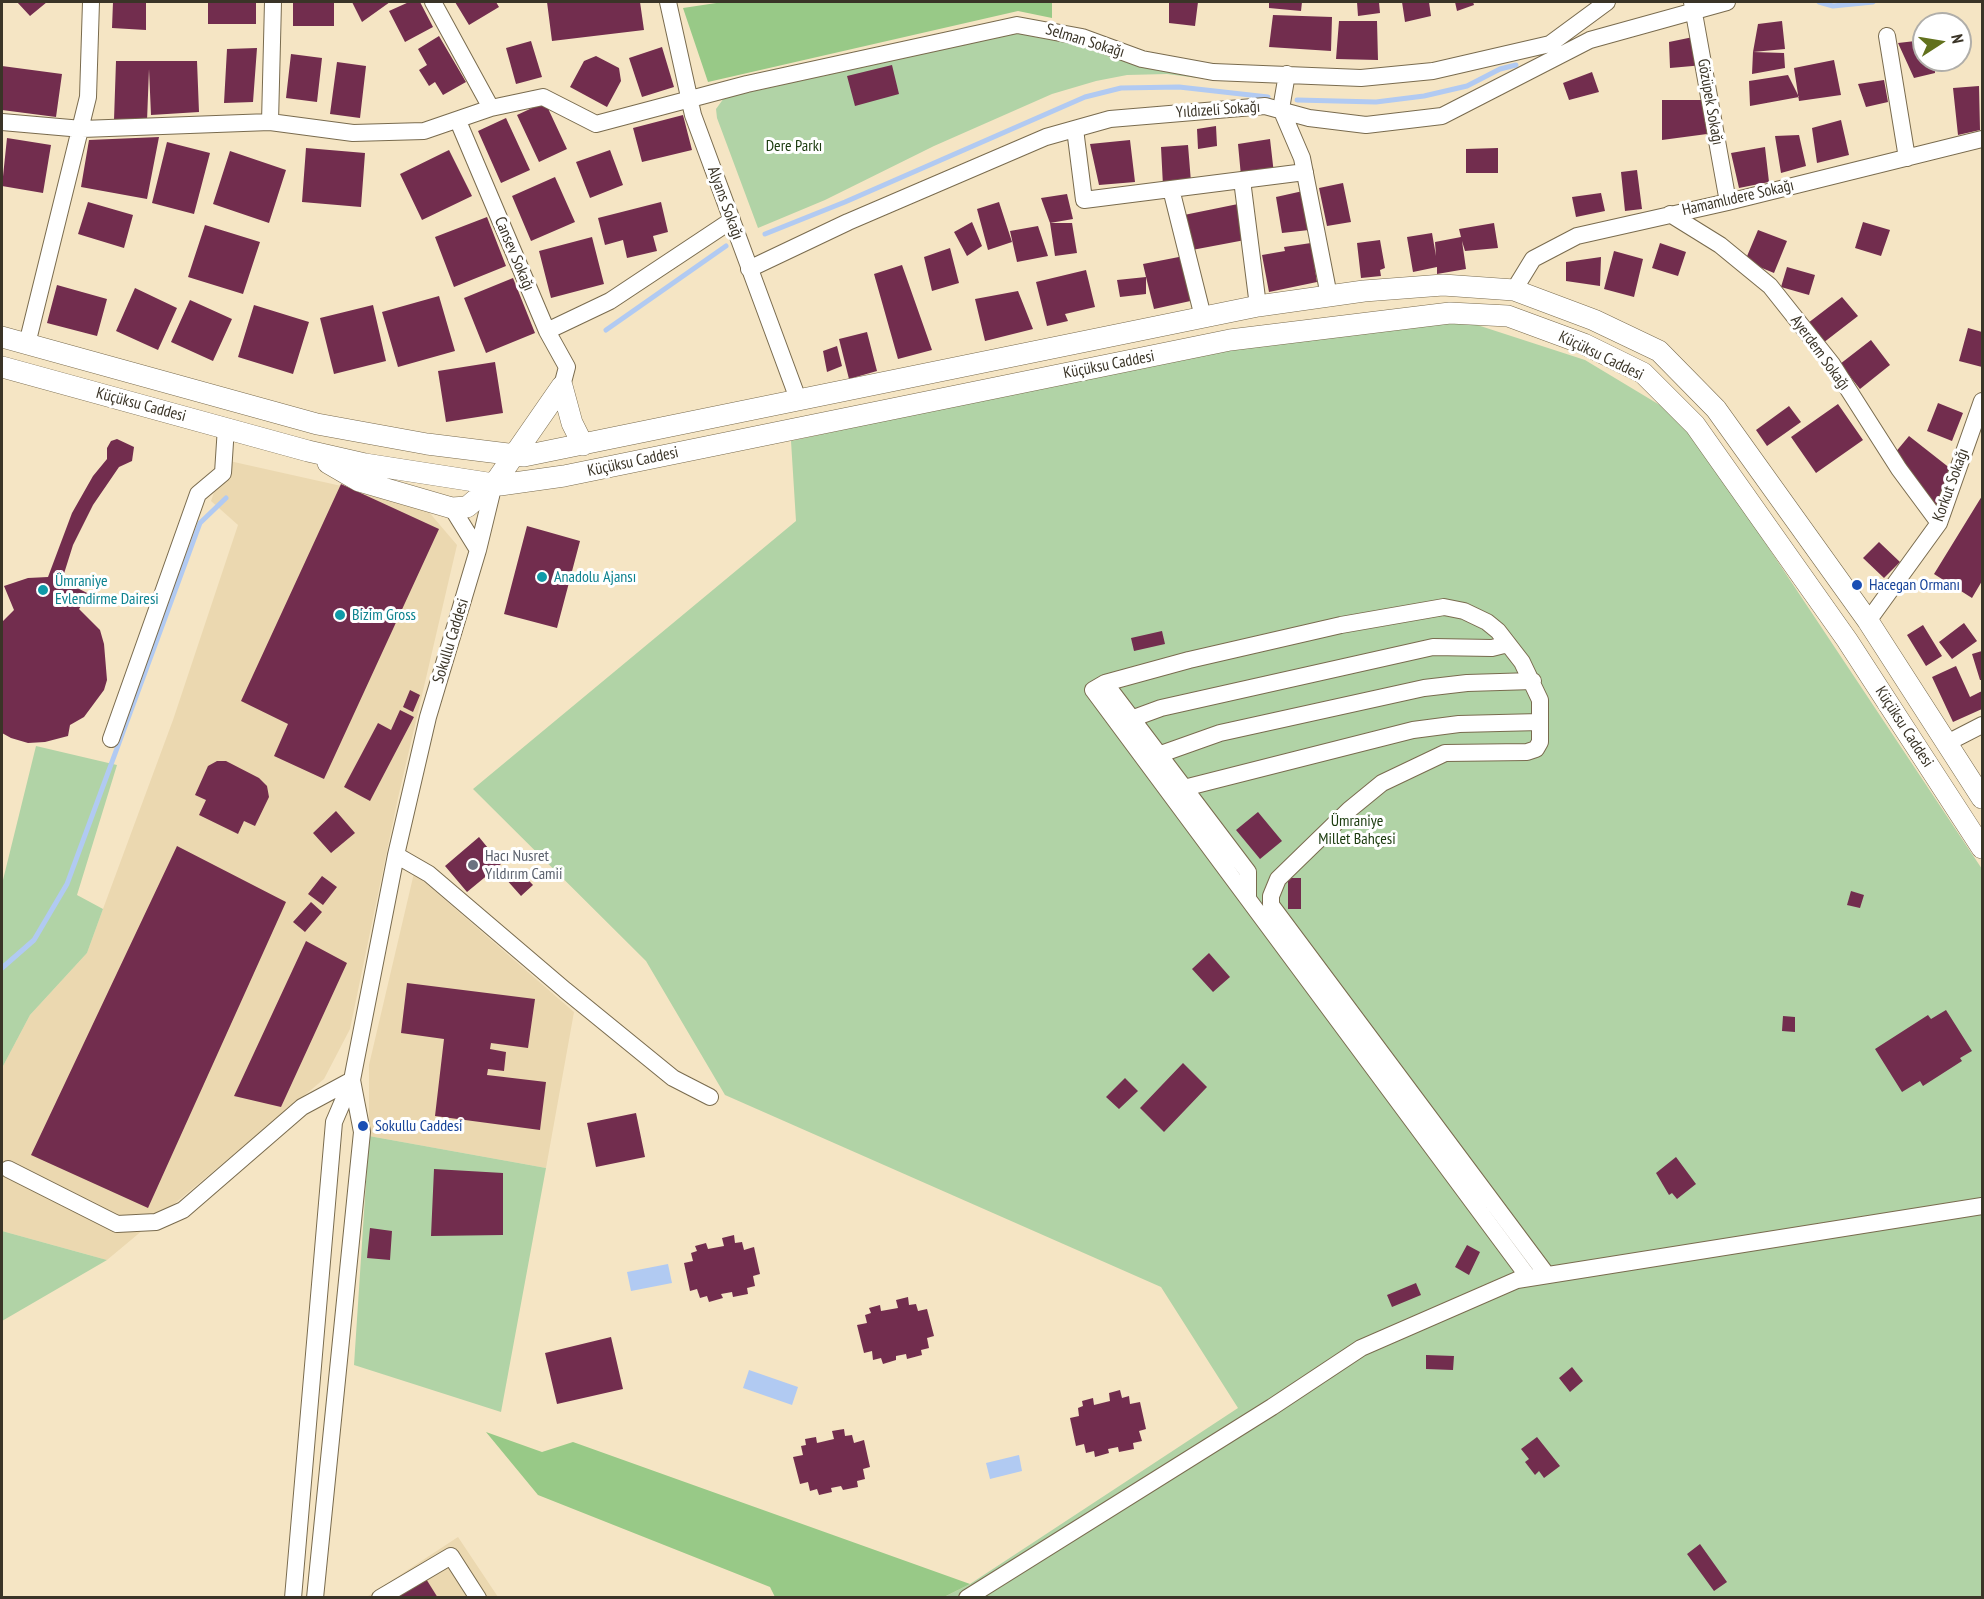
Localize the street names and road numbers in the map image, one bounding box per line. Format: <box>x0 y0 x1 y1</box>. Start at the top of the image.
street label: Selman Sokağı <box>1043 20 1127 62</box>
street label: Gözüpek Sokağı <box>1693 57 1727 147</box>
street label: Yıldızeli Sokağı <box>1175 97 1261 123</box>
street label: Alyans Sokağı <box>703 164 747 242</box>
street label: Hamamlıdere Sokağı <box>1680 176 1796 220</box>
street label: Cansev Sokağı <box>490 214 538 294</box>
street label: Ayerdem Sokağı <box>1786 312 1854 394</box>
street label: Küçüksu Caddesi <box>1555 327 1647 385</box>
street label: Küçüksu Caddesi <box>1062 347 1156 383</box>
street label: Küçüksu Caddesi <box>94 384 188 426</box>
street label: Küçüksu Caddesi <box>586 443 680 481</box>
street label: Korkut Sokağı <box>1929 446 1973 524</box>
street label: Sokullu Caddesi <box>429 596 473 686</box>
street label: Küçüksu Caddesi <box>1871 683 1937 771</box>

